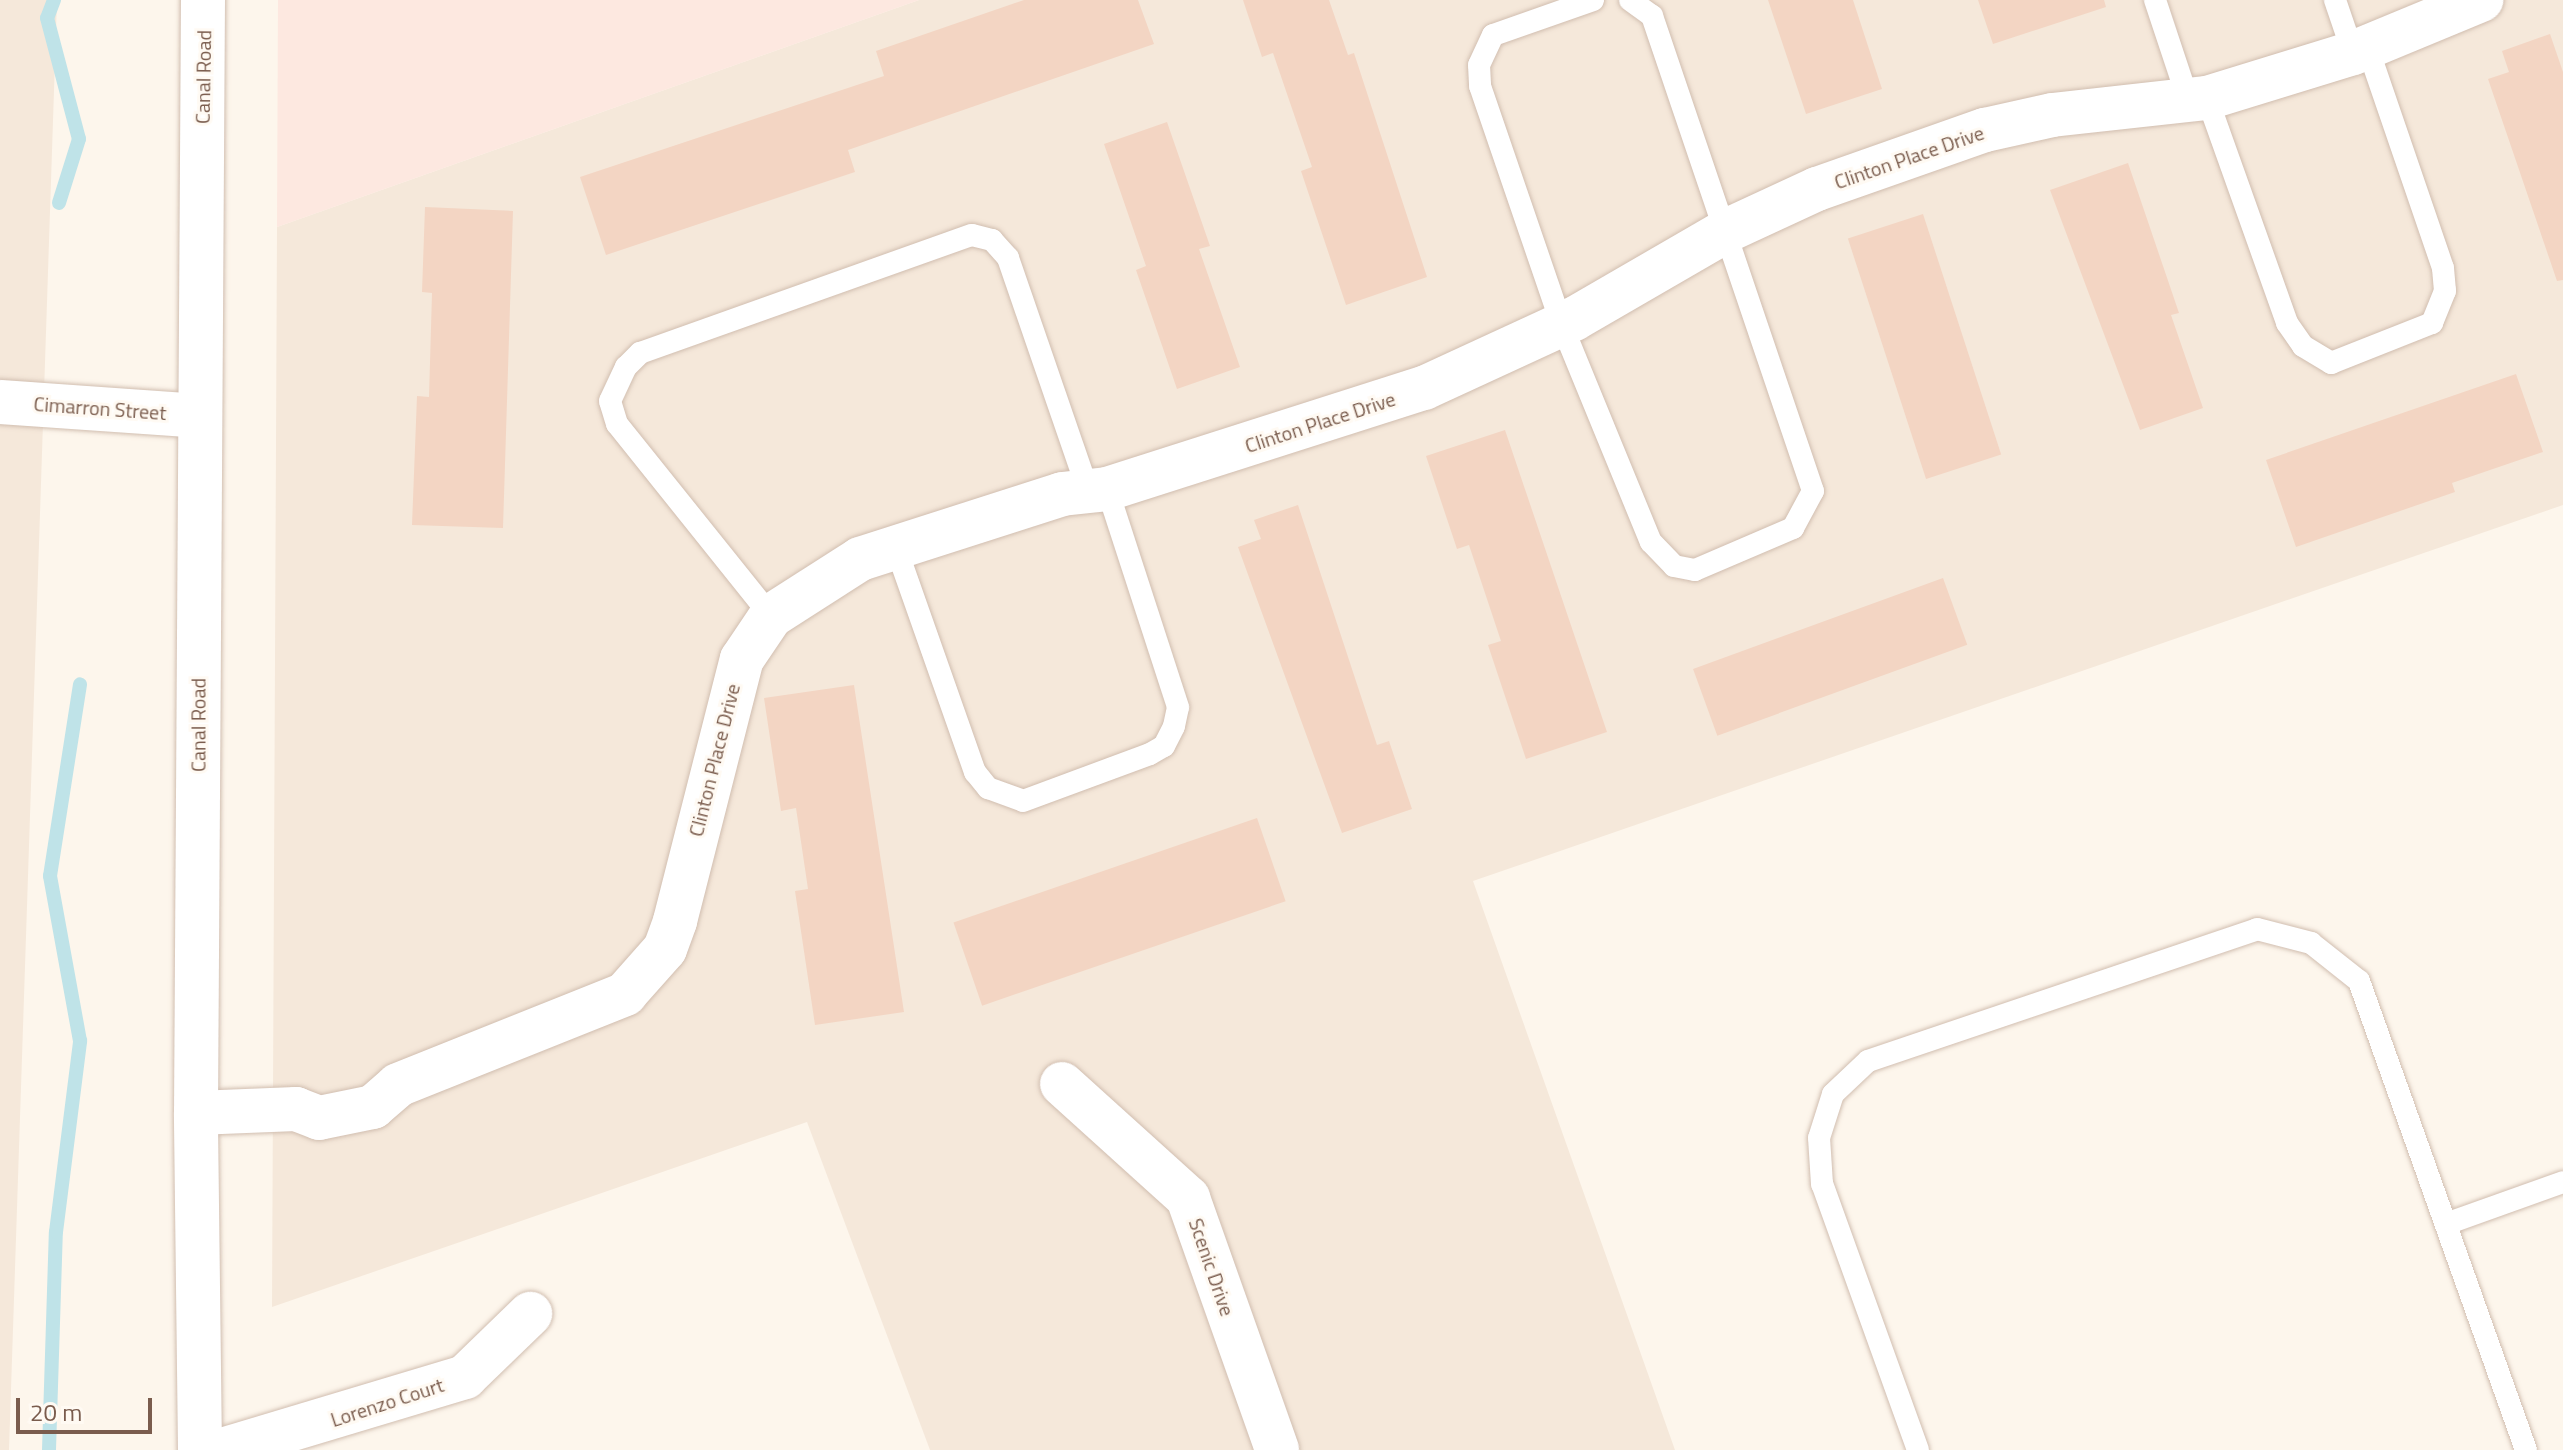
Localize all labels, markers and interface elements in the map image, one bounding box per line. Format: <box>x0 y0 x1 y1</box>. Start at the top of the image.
street label: Canal Road <box>190 30 216 124</box>
street label: Clinton Place Drive <box>1831 120 1987 194</box>
street label: Clinton Place Drive <box>1242 386 1398 458</box>
street label: Cimarron Street <box>33 391 167 425</box>
street label: Canal Road <box>186 678 210 772</box>
street label: Clinton Place Drive <box>683 681 745 839</box>
street label: Scenic Drive <box>1184 1215 1240 1319</box>
street label: Lorenzo Court <box>327 1372 447 1432</box>
scale bar <box>20 1382 156 1432</box>
text: 20 m <box>30 1394 82 1430</box>

